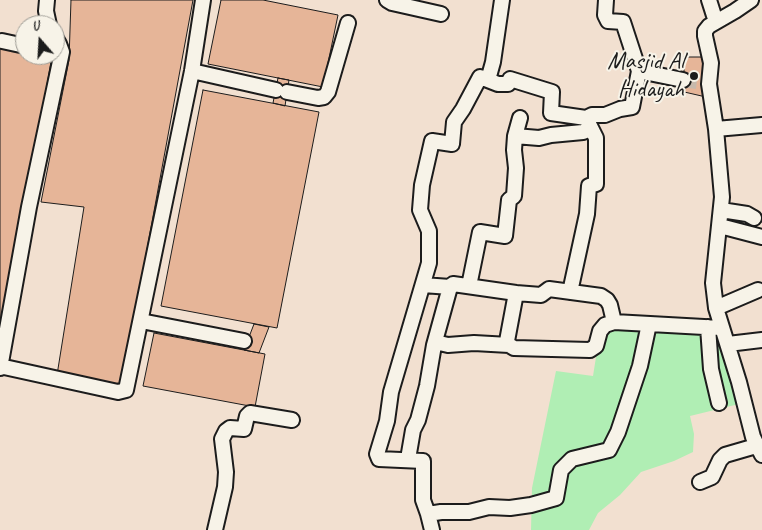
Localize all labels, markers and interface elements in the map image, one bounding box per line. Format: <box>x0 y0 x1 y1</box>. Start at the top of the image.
north arrow <box>15 15 65 65</box>
text: U <box>29 17 41 35</box>
place label: Masjid Al Hidayah <box>607 48 684 104</box>
marker: Masjid Al Hidayah <box>688 70 700 82</box>

